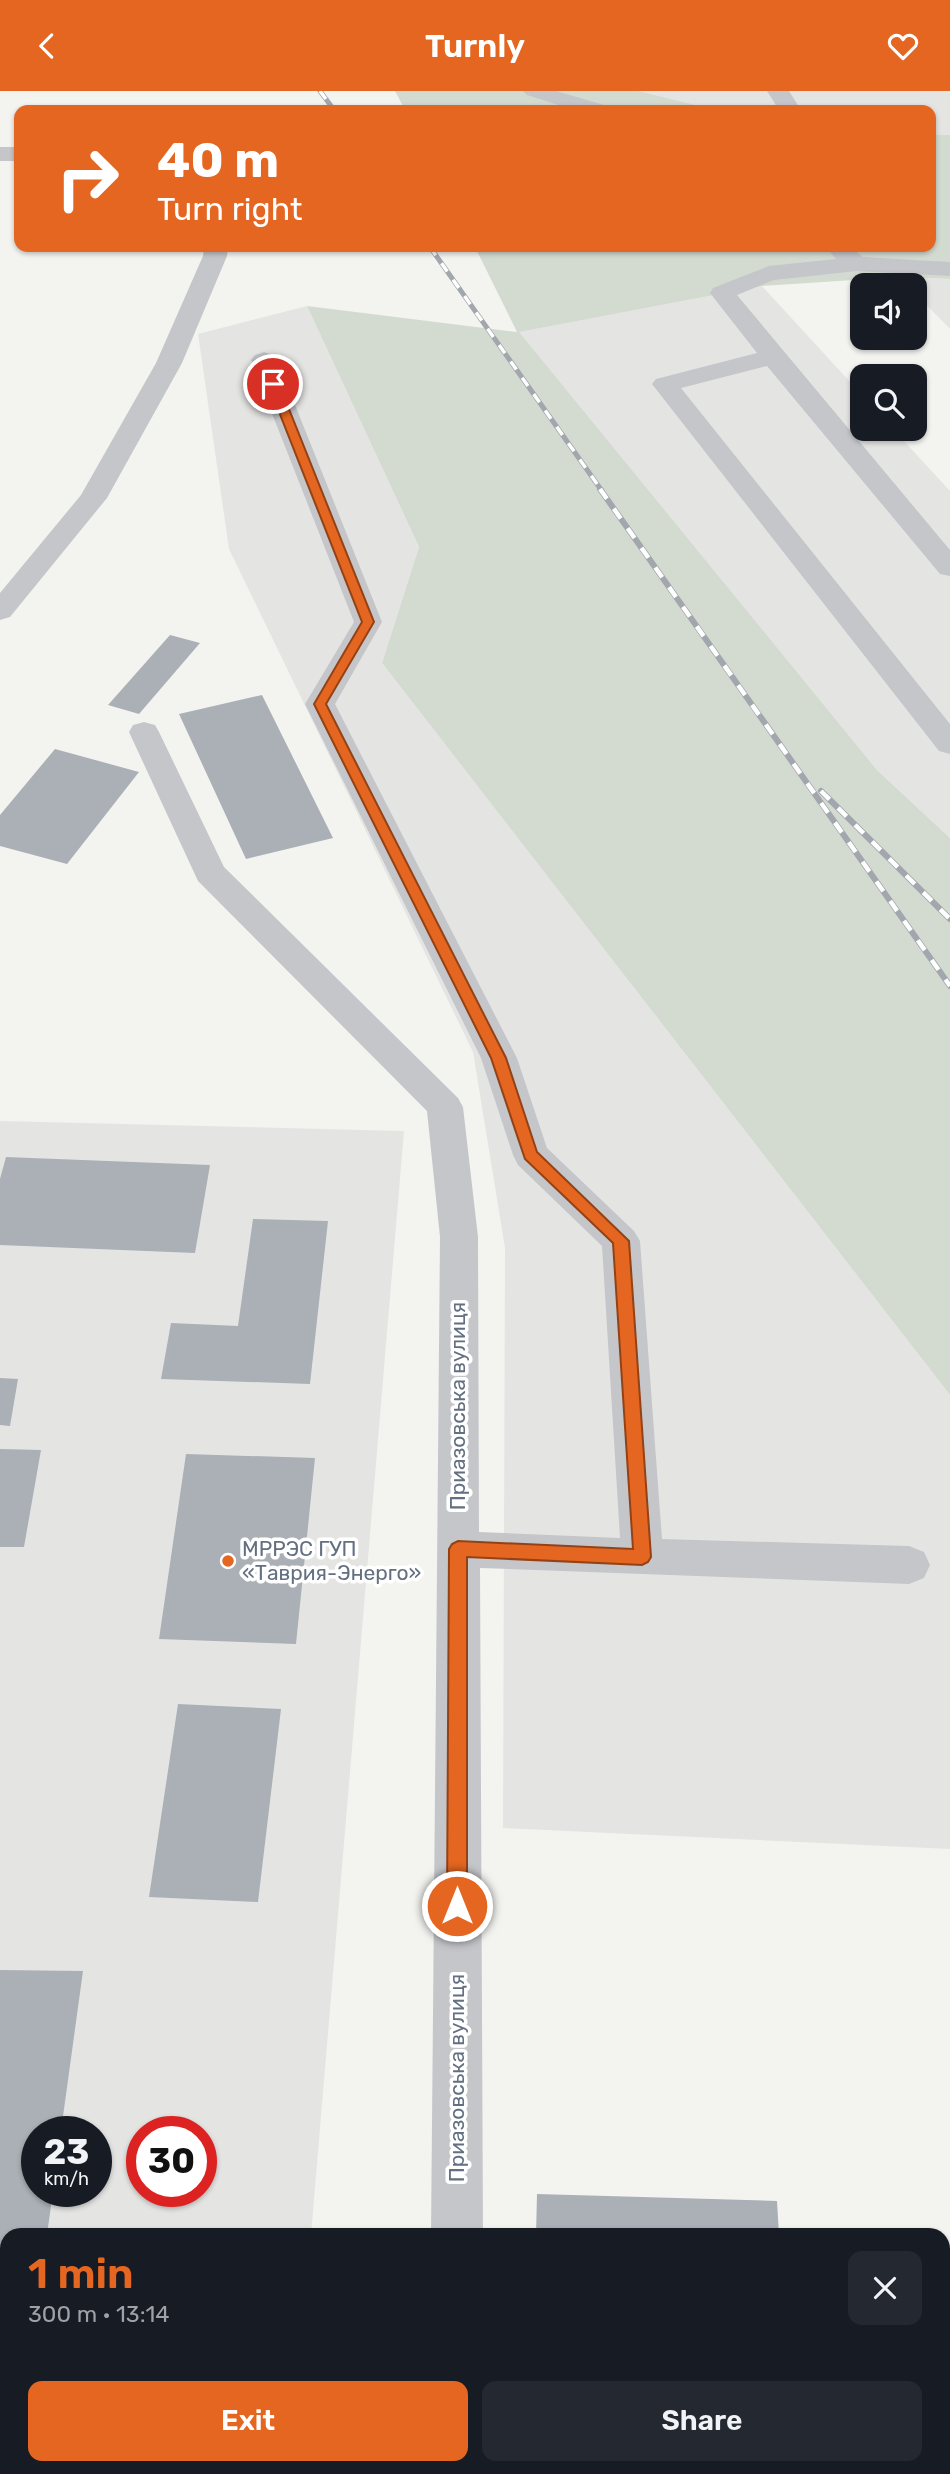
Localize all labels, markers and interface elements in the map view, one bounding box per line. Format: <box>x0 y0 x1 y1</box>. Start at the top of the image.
icon: back <box>28 27 66 65</box>
text: Turnly <box>425 27 525 65</box>
icon: heart <box>884 27 922 65</box>
text: 40 m <box>157 131 279 189</box>
icon: right <box>42 133 133 224</box>
text: Turn right <box>157 190 302 228</box>
map controls <box>850 273 927 441</box>
button: sound <box>850 273 927 350</box>
pin <box>243 354 303 414</box>
button: search <box>850 364 927 441</box>
icon: arrive <box>254 365 292 403</box>
street label: Приазовська вулиця <box>445 1302 470 1510</box>
place label: МРРЭС ГУП «Таврия-Энерго» <box>242 1536 421 1585</box>
marker: МРРЭС ГУП «Таврия-Энерго» <box>220 1553 236 1569</box>
position arrow <box>420 1869 494 1943</box>
street label: Приазовська вулиця <box>444 1974 469 2182</box>
speed limit sign: 30 <box>126 2116 217 2207</box>
text: 23 <box>44 2131 89 2173</box>
text: km/h <box>44 2168 89 2190</box>
text: 1 min <box>28 2249 134 2299</box>
button: close <box>848 2251 922 2325</box>
text: 300 m · 13:14 <box>28 2300 170 2328</box>
button: Exit <box>28 2381 468 2461</box>
button: Share <box>482 2381 922 2461</box>

